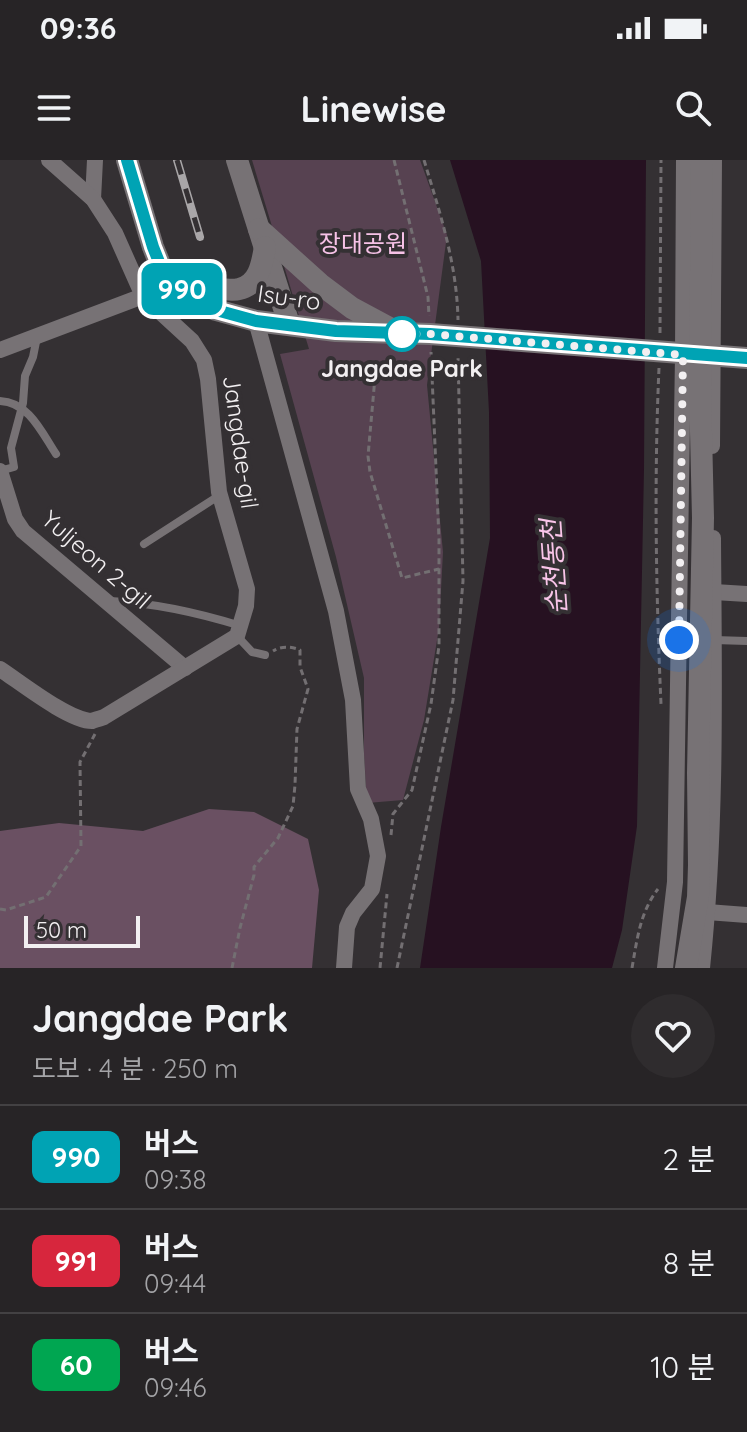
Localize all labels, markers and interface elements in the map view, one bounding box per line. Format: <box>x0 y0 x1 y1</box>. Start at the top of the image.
text: 09:36 <box>40 9 116 47</box>
icon: menu <box>32 86 76 130</box>
text: Linewise <box>300 86 447 131</box>
icon: search <box>671 86 715 130</box>
park label: 장대공원 <box>319 228 407 258</box>
line badge: 990 <box>136 263 228 315</box>
text: 990 <box>157 271 207 306</box>
street label: Isu-ro <box>256 278 323 316</box>
marker: Jangdae Park <box>385 317 419 351</box>
place label: Jangdae Park <box>321 353 483 383</box>
street label: Jangdae-gil <box>217 373 265 510</box>
street label: Yuljeon 2-gil <box>36 504 157 615</box>
water label: 순천동천 <box>533 515 573 616</box>
your location <box>659 620 699 660</box>
scale bar <box>24 912 140 948</box>
text: 50 m <box>36 916 87 944</box>
text: Jangdae Park <box>32 994 288 1042</box>
button: heart <box>631 994 715 1078</box>
text: 도보 · 4 분 · 250 m <box>32 1052 238 1085</box>
text: 버스 <box>144 1124 199 1162</box>
text: 990 <box>51 1139 101 1174</box>
text: 2 분 <box>663 1140 715 1178</box>
text: 09:38 <box>144 1163 207 1196</box>
text: 버스 <box>144 1228 199 1266</box>
text: 991 <box>55 1243 97 1278</box>
text: 8 분 <box>663 1244 715 1282</box>
text: 09:44 <box>144 1267 206 1300</box>
text: 버스 <box>144 1332 199 1370</box>
text: 60 <box>60 1347 92 1382</box>
text: 10 분 <box>650 1348 715 1386</box>
text: 09:46 <box>144 1371 207 1404</box>

